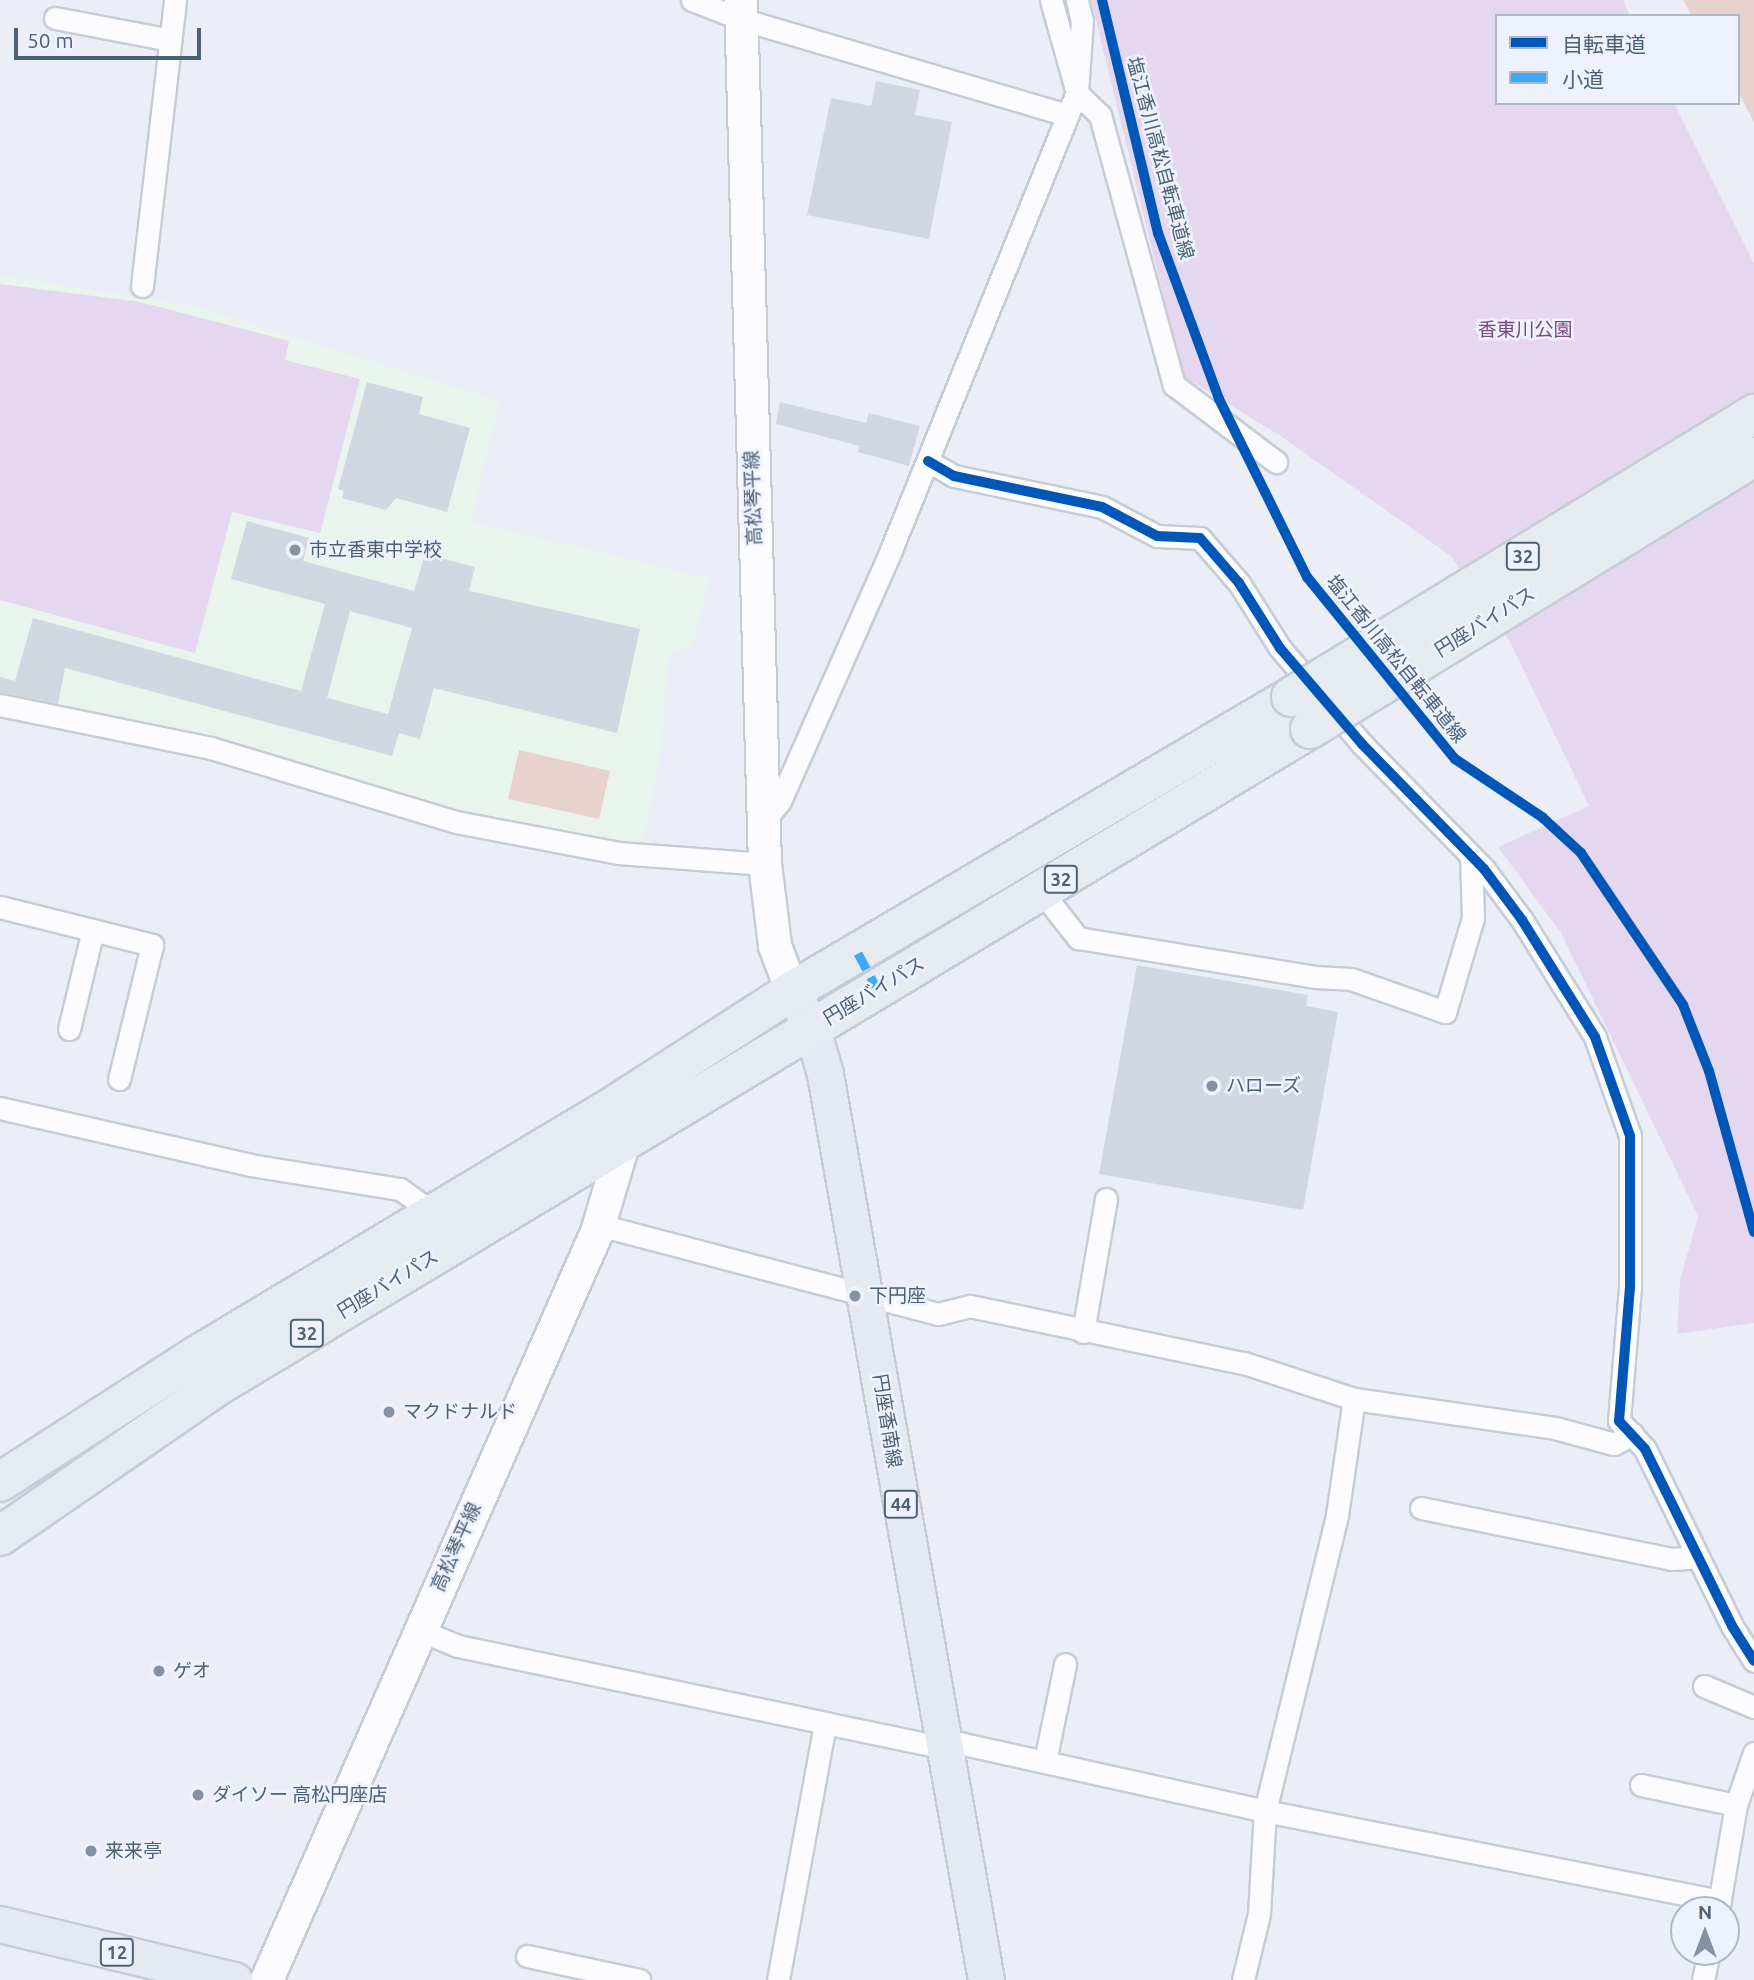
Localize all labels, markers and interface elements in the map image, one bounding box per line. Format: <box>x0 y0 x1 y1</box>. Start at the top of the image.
scale bar <box>18 14 205 58</box>
legend <box>1495 14 1740 105</box>
text: 50 m <box>27 28 74 52</box>
text: 自転車道 <box>1562 32 1646 56</box>
street label: 塩江香川高松自転車道線 <box>1122 54 1198 262</box>
text: 小道 <box>1562 67 1604 91</box>
park label: 香東川公園 <box>1478 319 1572 341</box>
street label: 高松琴平線 <box>740 450 766 546</box>
place label: 市立香東中学校 <box>309 539 442 561</box>
marker: 市立香東中学校 <box>287 542 303 558</box>
road number: 32 <box>1506 542 1540 570</box>
street label: 塩江香川高松自転車道線 <box>1321 571 1471 747</box>
street label: 円座バイパス <box>1431 582 1539 662</box>
road number: 32 <box>1044 864 1078 894</box>
street label: 円座バイパス <box>819 952 929 1030</box>
place label: ハローズ <box>1226 1075 1302 1097</box>
marker: ハローズ <box>1204 1078 1220 1094</box>
street label: 円座バイパス <box>333 1245 443 1323</box>
place label: 下円座 <box>869 1285 926 1307</box>
marker: 下円座 <box>847 1288 863 1304</box>
road number: 32 <box>290 1318 324 1348</box>
street label: 円座香南線 <box>868 1372 906 1470</box>
place label: マクドナルド <box>403 1401 517 1423</box>
marker: マクドナルド <box>381 1404 397 1420</box>
road number: 44 <box>884 1490 918 1518</box>
street label: 高松琴平線 <box>426 1499 486 1595</box>
place label: ゲオ <box>173 1660 211 1682</box>
marker: ゲオ <box>151 1663 167 1679</box>
place label: ダイソー 高松円座店 <box>212 1784 387 1806</box>
marker: ダイソー 高松円座店 <box>190 1787 206 1803</box>
place label: 来来亭 <box>105 1840 162 1862</box>
marker: 来来亭 <box>83 1843 99 1859</box>
north arrow <box>1670 1896 1740 1966</box>
text: N <box>1698 1901 1712 1923</box>
road number: 12 <box>100 1938 134 1966</box>

